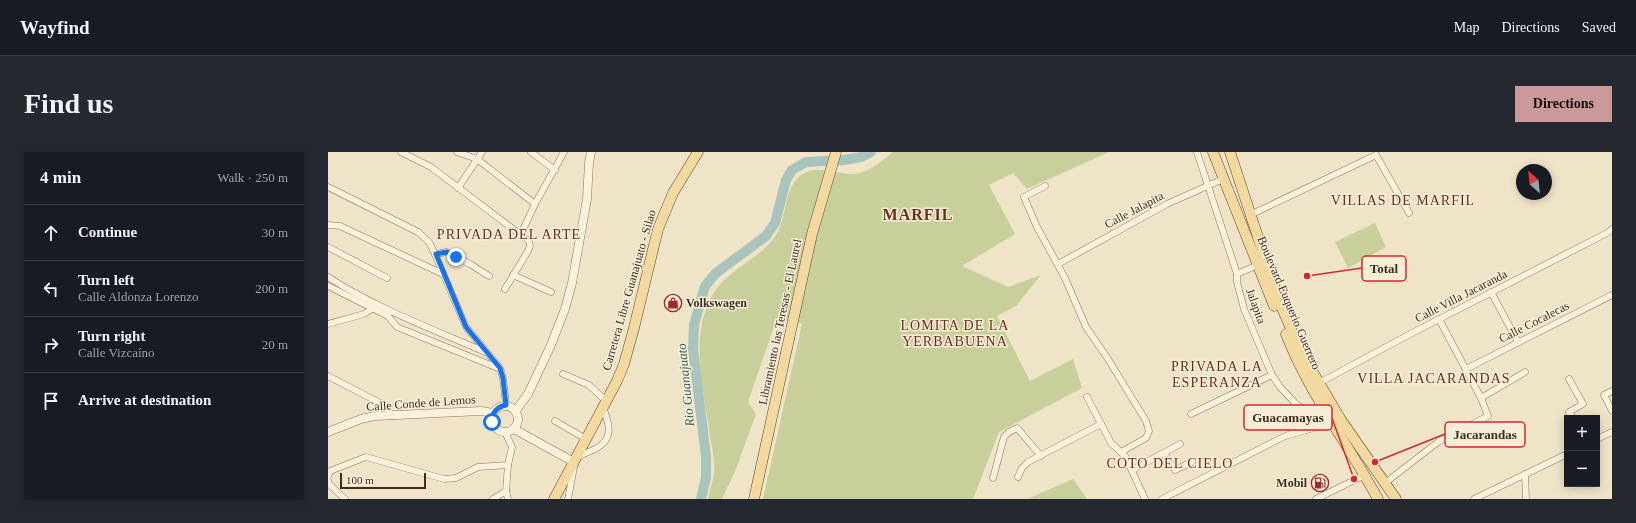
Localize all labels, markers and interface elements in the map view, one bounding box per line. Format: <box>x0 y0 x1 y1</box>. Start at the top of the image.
text: Wayfind <box>20 17 90 38</box>
text: Map <box>1454 20 1479 35</box>
text: Directions <box>1501 20 1560 35</box>
text: Saved <box>1582 20 1616 35</box>
button: Directions <box>1515 86 1612 122</box>
text: Find us <box>24 88 114 119</box>
north arrow <box>1516 164 1552 200</box>
text: 4 min <box>40 168 81 187</box>
text: Walk · 250 m <box>217 170 288 185</box>
street label: Calle Jalapita <box>1102 188 1167 231</box>
district label: VILLAS DE MARFIL <box>1331 193 1475 208</box>
district label: MARFIL <box>883 206 953 223</box>
street label: Carretera Libre Guanajuato - Silao <box>599 208 659 372</box>
icon: ahead <box>40 222 62 244</box>
text: Continue <box>78 224 137 240</box>
text: 30 m <box>262 225 288 240</box>
district label: PRIVADA DEL ARTE <box>437 227 581 242</box>
street label: Boulevard Euquerio Guerrero <box>1255 234 1323 372</box>
street label: Libramiento las Teresas - El Laurel <box>756 237 805 406</box>
route end <box>447 248 465 266</box>
callout: Total <box>1362 256 1406 281</box>
text: Total <box>1370 261 1399 276</box>
street label: Calle Villa Jacaranda <box>1413 266 1510 325</box>
text: Turn left <box>78 272 135 288</box>
icon: left <box>40 278 62 300</box>
text: 200 m <box>255 281 288 296</box>
street label: Jalapita <box>1243 286 1269 326</box>
text: Calle Aldonza Lorenzo <box>78 289 199 304</box>
shop icon: Volkswagen <box>663 293 683 313</box>
place label: Volkswagen <box>686 296 747 310</box>
street label: Calle Cocalecas <box>1497 298 1572 346</box>
district label: LOMITA DE LA YERBABUENA <box>901 318 1009 349</box>
text: Turn right <box>78 328 145 344</box>
icon: right <box>40 334 62 356</box>
text: 20 m <box>262 337 288 352</box>
water label: Rio Guanajuato <box>674 342 697 428</box>
text: Calle Vizcaíno <box>78 345 155 360</box>
district label: PRIVADA LA ESPERANZA <box>1171 359 1263 390</box>
district label: VILLA JACARANDAS <box>1357 371 1511 386</box>
icon: arrive <box>40 390 62 412</box>
text: Arrive at destination <box>78 392 211 408</box>
street label: Calle Conde de Lemos <box>366 392 477 414</box>
callout: Guacamayas <box>1244 405 1332 430</box>
text: Guacamayas <box>1252 410 1324 425</box>
route start <box>483 413 501 431</box>
map controls <box>1564 415 1600 487</box>
button: + <box>1564 415 1600 451</box>
callout: Jacarandas <box>1445 422 1525 447</box>
text: Jacarandas <box>1453 427 1517 442</box>
button: − <box>1564 451 1600 487</box>
district label: COTO DEL CIELO <box>1107 456 1233 471</box>
scale bar <box>340 471 426 490</box>
fuel station icon: Mobil <box>1310 473 1330 493</box>
text: 100 m <box>346 474 374 486</box>
place label: Mobil <box>1276 476 1308 490</box>

